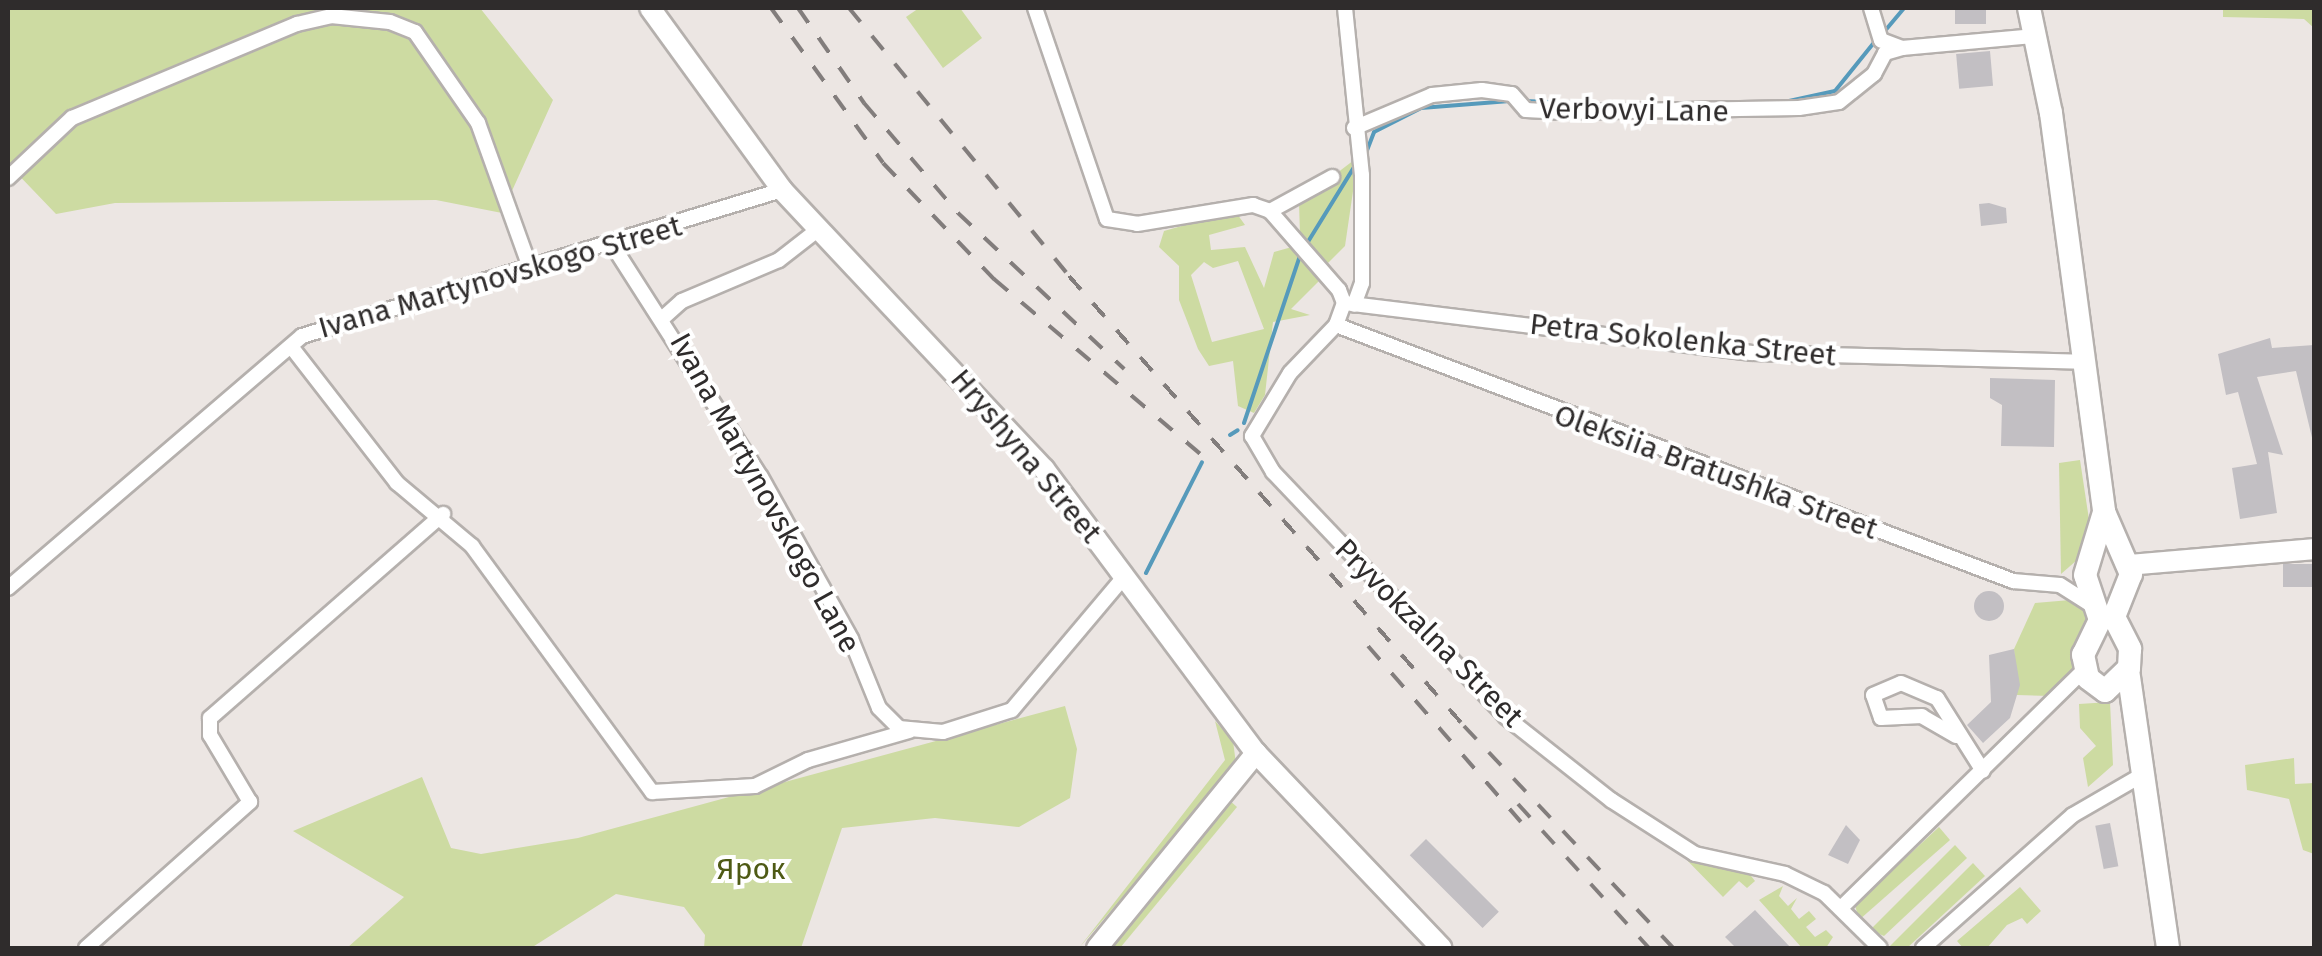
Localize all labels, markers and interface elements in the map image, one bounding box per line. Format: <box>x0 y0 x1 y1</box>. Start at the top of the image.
street label: Verbovyi Lane <box>1539 90 1729 130</box>
street label: Ivana Martynovskogo Street <box>314 208 686 346</box>
street label: Petra Sokolenka Street <box>1528 306 1838 374</box>
street label: Ivana Martynovskogo Lane <box>662 327 868 659</box>
street label: Hryshyna Street <box>943 362 1109 550</box>
street label: Oleksiia Bratushka Street <box>1549 397 1883 547</box>
street label: Pryvokzalna Street <box>1327 531 1531 735</box>
park label: Ярок <box>716 851 786 887</box>

